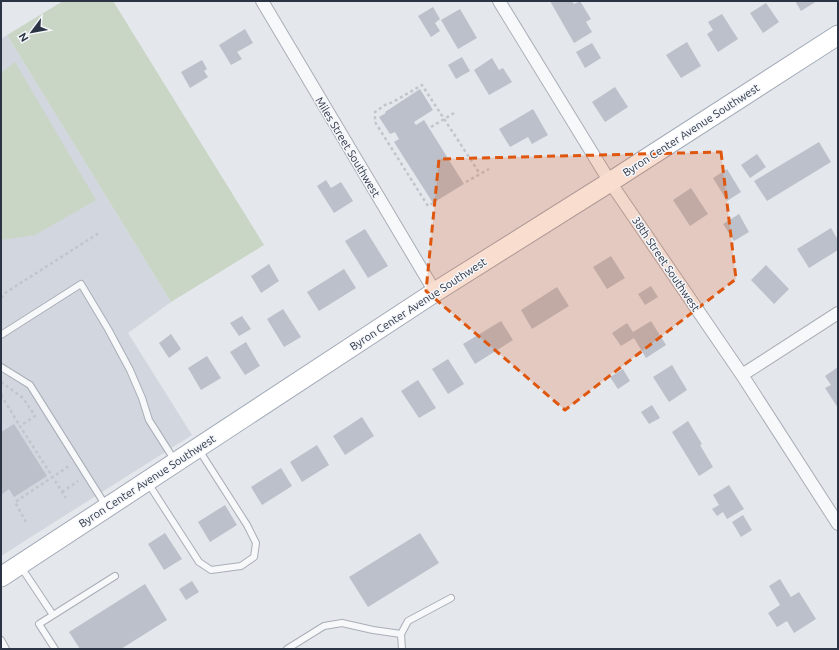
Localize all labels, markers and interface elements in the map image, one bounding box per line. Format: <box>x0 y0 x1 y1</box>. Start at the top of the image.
north arrow <box>12 12 52 52</box>
text: N <box>16 31 31 44</box>
street label: Byron Center Avenue Southwest <box>621 81 762 179</box>
street label: Miles Street Southwest <box>313 95 383 200</box>
street label: 38th Street Southwest <box>630 214 703 314</box>
street label: Byron Center Avenue Southwest <box>348 255 489 353</box>
street label: Byron Center Avenue Southwest <box>77 432 218 530</box>

